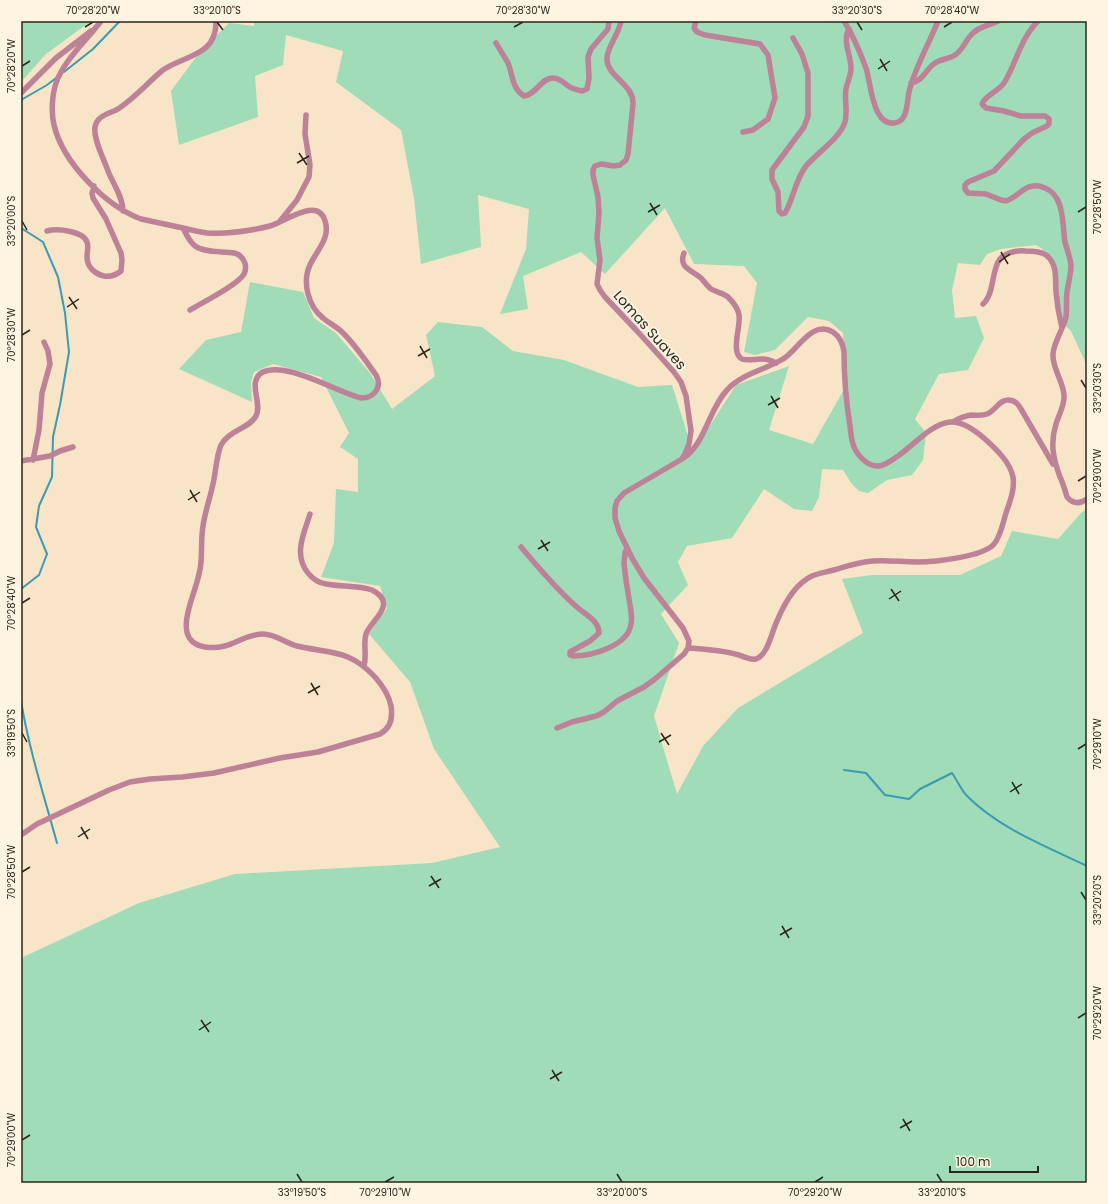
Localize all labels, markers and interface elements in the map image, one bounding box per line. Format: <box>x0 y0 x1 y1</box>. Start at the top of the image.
text: 70°28'20"W <box>66 3 120 18</box>
text: 33°20'10"S <box>193 3 241 18</box>
text: 70°28'30"W <box>496 3 550 18</box>
text: 33°20'30"S <box>832 3 882 18</box>
text: 70°28'40"W <box>925 3 980 18</box>
text: 70°28'20"W <box>4 39 19 93</box>
text: 70°28'50"W <box>1090 179 1105 234</box>
text: 33°20'00"S <box>4 195 19 246</box>
street label: Lomas Suaves <box>609 286 691 374</box>
text: 70°28'30"W <box>4 308 19 362</box>
text: 33°20'30"S <box>1090 363 1105 413</box>
text: 70°29'00"W <box>1090 448 1105 503</box>
text: 70°28'40"W <box>4 575 19 630</box>
text: 33°19'50"S <box>4 709 19 757</box>
text: 70°29'10"W <box>1090 718 1105 770</box>
text: 70°28'50"W <box>4 844 19 899</box>
text: 33°20'20"S <box>1090 875 1105 925</box>
text: 70°29'20"W <box>1090 986 1105 1040</box>
text: 70°29'00"W <box>4 1112 19 1167</box>
scale bar <box>950 1148 1038 1174</box>
text: 100 m <box>956 1153 990 1170</box>
text: 33°19'50"S <box>278 1185 326 1200</box>
text: 70°29'10"W <box>359 1185 411 1200</box>
text: 33°20'00"S <box>597 1185 648 1200</box>
text: 70°29'20"W <box>788 1185 842 1200</box>
text: 33°20'10"S <box>918 1185 966 1200</box>

